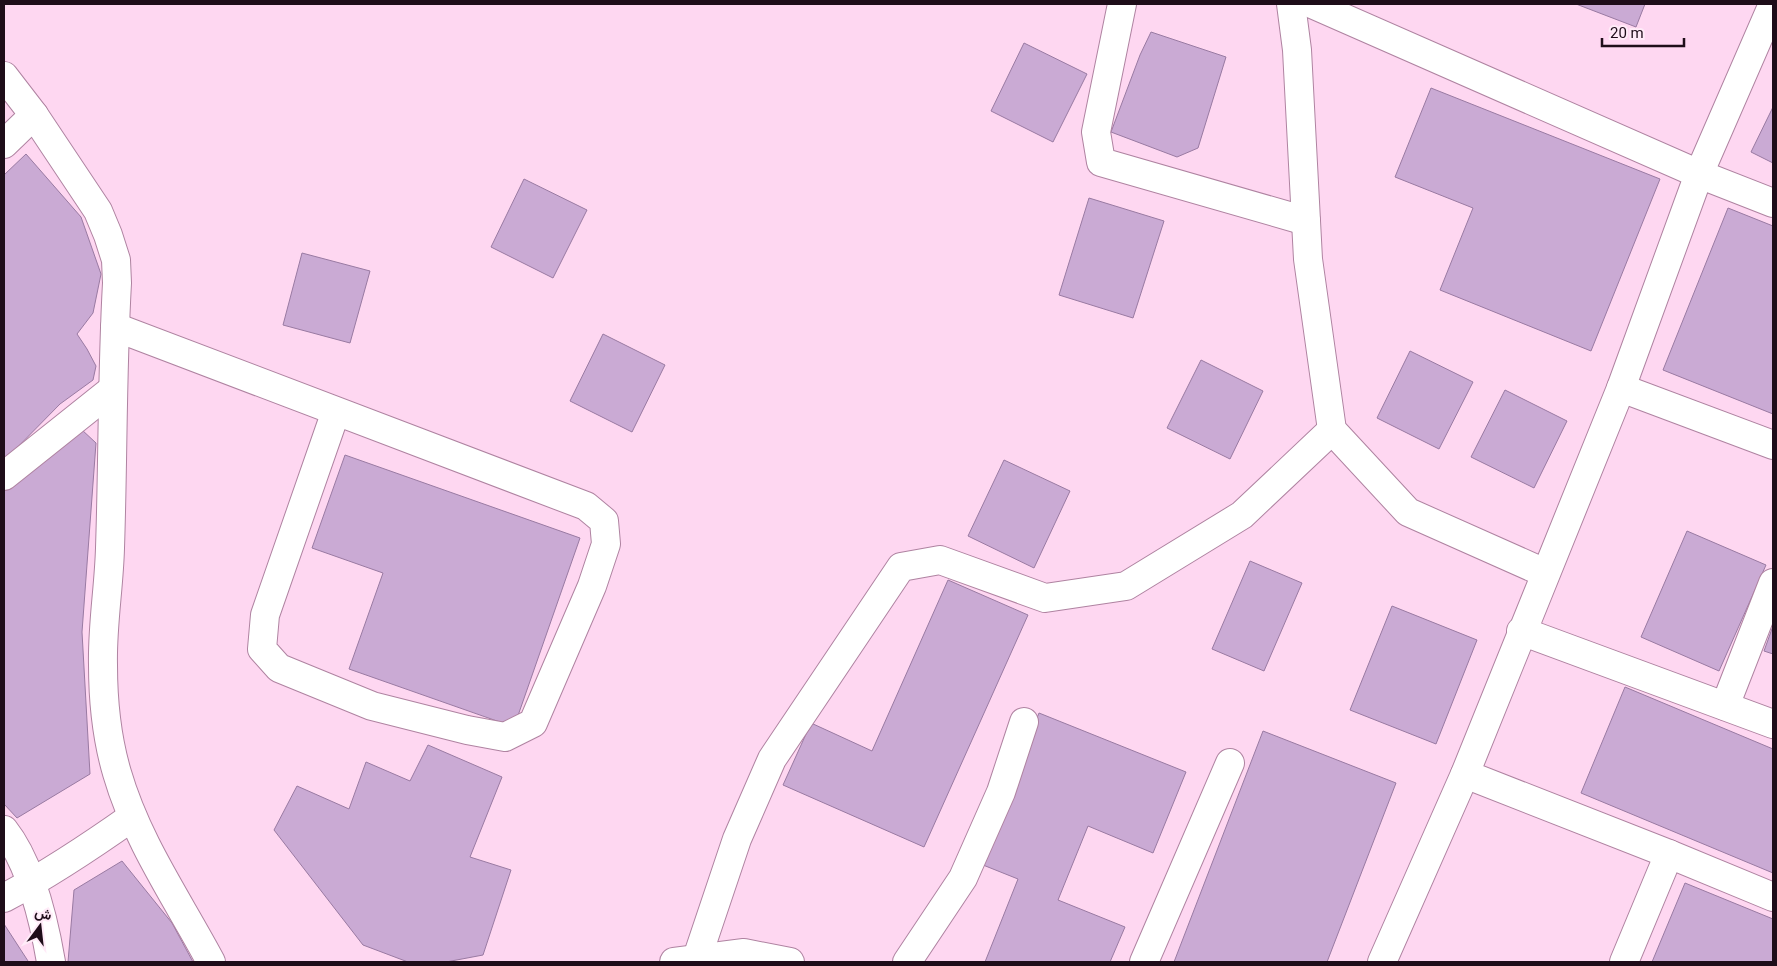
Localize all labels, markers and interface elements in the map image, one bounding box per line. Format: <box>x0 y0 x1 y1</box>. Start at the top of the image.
scale bar <box>1602 15 1684 47</box>
text: 20 m <box>1610 24 1644 42</box>
north arrow <box>15 901 65 951</box>
text: ش <box>33 904 54 924</box>

